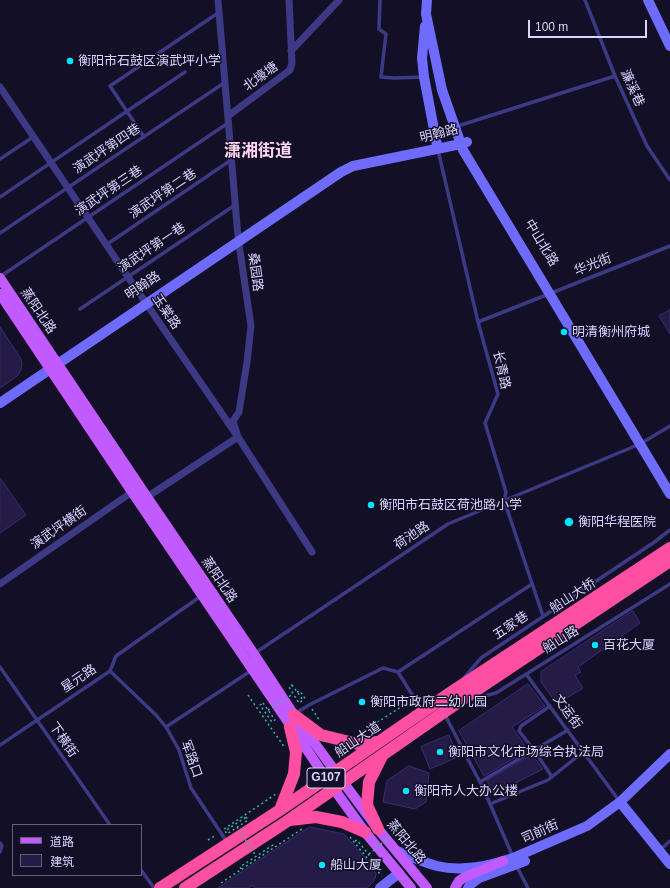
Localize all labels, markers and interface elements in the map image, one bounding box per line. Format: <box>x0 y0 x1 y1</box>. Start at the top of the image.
scale bar <box>530 12 649 38</box>
text: 100 m <box>535 20 568 34</box>
place label: 衡阳市石鼓区演武坪小学 <box>78 53 221 69</box>
marker: 衡阳市石鼓区演武坪小学 <box>65 56 75 66</box>
street label: 北壕塘 <box>241 59 281 95</box>
street label: 濂溪巷 <box>617 67 647 109</box>
street label: 演武坪第四巷 <box>70 121 144 177</box>
street label: 明翰路 <box>418 122 460 146</box>
district label: 潇湘街道 <box>224 141 292 161</box>
street label: 演武坪第三巷 <box>72 163 146 219</box>
street label: 演武坪第二巷 <box>126 166 200 222</box>
street label: 中山北路 <box>521 217 561 269</box>
street label: 演武坪第一巷 <box>115 220 189 276</box>
street label: 华光街 <box>572 250 614 280</box>
street label: 桑园路 <box>245 252 265 292</box>
street label: 明翰路 <box>122 269 164 303</box>
street label: 蒸阳北路 <box>17 285 59 337</box>
street label: 玉棠路 <box>148 292 184 332</box>
place label: 明清衡州府城 <box>572 324 650 340</box>
marker: 明清衡州府城 <box>559 327 569 337</box>
street label: 长青路 <box>489 349 513 391</box>
place label: 衡阳市石鼓区荷池路小学 <box>379 497 522 513</box>
marker: 衡阳市石鼓区荷池路小学 <box>366 500 376 510</box>
street label: 演武坪横街 <box>28 503 90 553</box>
place label: 衡阳华程医院 <box>578 514 656 530</box>
marker: 衡阳华程医院 <box>563 516 575 528</box>
street label: 荷池路 <box>391 519 433 553</box>
street label: 蒸阳北路 <box>198 554 240 606</box>
street label: 船山大桥 <box>547 575 599 617</box>
street label: 五家巷 <box>490 609 532 643</box>
street label: 船山路 <box>540 623 582 657</box>
place label: 百花大厦 <box>603 637 655 653</box>
marker: 百花大厦 <box>590 640 600 650</box>
street label: 星元路 <box>58 662 100 696</box>
street label: 文运街 <box>549 692 585 732</box>
place label: 衡阳市政府二幼儿园 <box>370 694 487 710</box>
marker: 衡阳市政府二幼儿园 <box>357 697 367 707</box>
street label: 船山大道 <box>332 719 384 761</box>
street label: 下横街 <box>45 720 81 760</box>
street label: 军路口 <box>177 738 205 780</box>
place label: 衡阳市文化市场综合执法局 <box>448 744 604 760</box>
marker: 衡阳市文化市场综合执法局 <box>435 747 445 757</box>
road number: G107 <box>307 768 345 788</box>
place label: 衡阳市人大办公楼 <box>414 783 518 799</box>
marker: 衡阳市人大办公楼 <box>401 786 411 796</box>
street label: 蒸阳北路 <box>384 817 428 867</box>
street label: 司前街 <box>519 817 561 847</box>
legend <box>12 824 142 876</box>
text: 道路 <box>50 835 74 849</box>
text: 建筑 <box>50 855 74 869</box>
place label: 船山大厦 <box>330 857 382 873</box>
marker: 船山大厦 <box>317 860 327 870</box>

